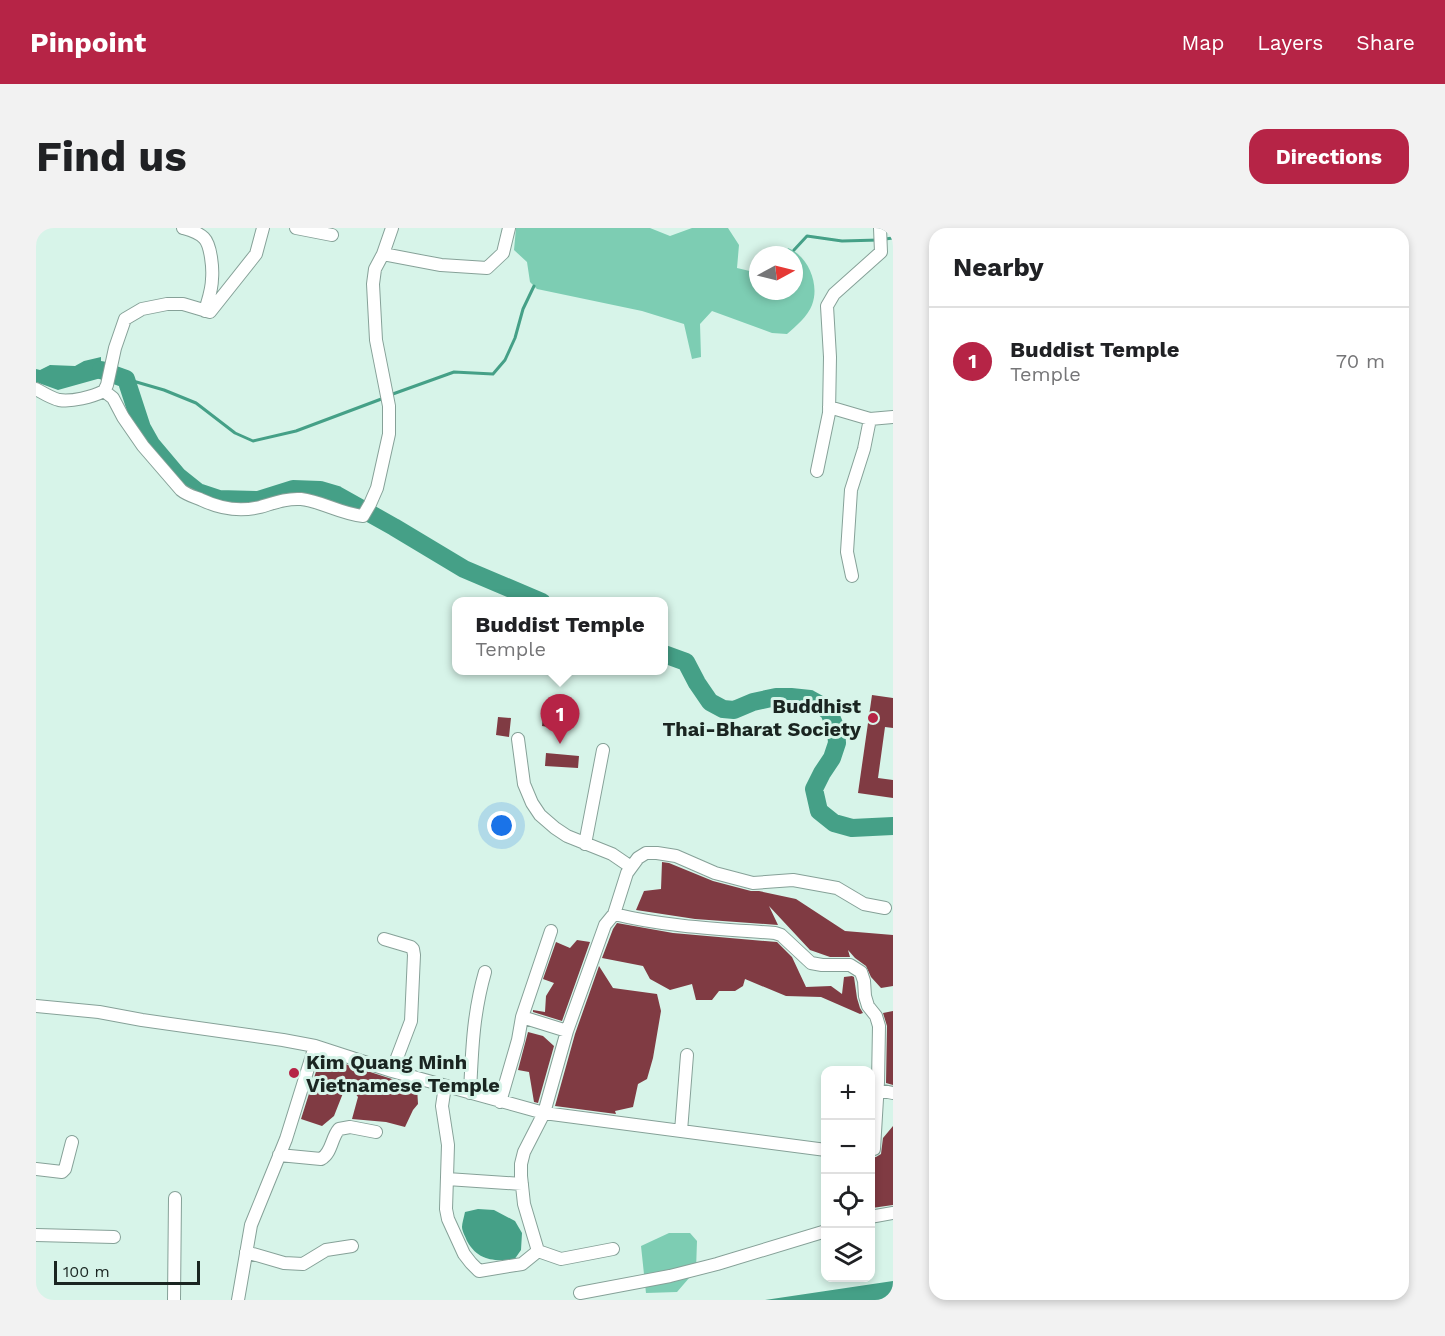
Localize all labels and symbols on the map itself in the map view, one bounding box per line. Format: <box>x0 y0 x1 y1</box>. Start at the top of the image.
north arrow <box>749 246 803 300</box>
pin: 1 <box>540 694 580 744</box>
place label: Buddhist Thai-Bharat Society <box>662 694 862 741</box>
marker: Buddhist Thai-Bharat Society <box>866 711 880 725</box>
your location <box>487 811 516 840</box>
place label: Kim Quang Minh Vietnamese Temple <box>306 1050 500 1097</box>
marker: Kim Quang Minh Vietnamese Temple <box>287 1066 301 1080</box>
scale bar <box>54 1258 200 1286</box>

